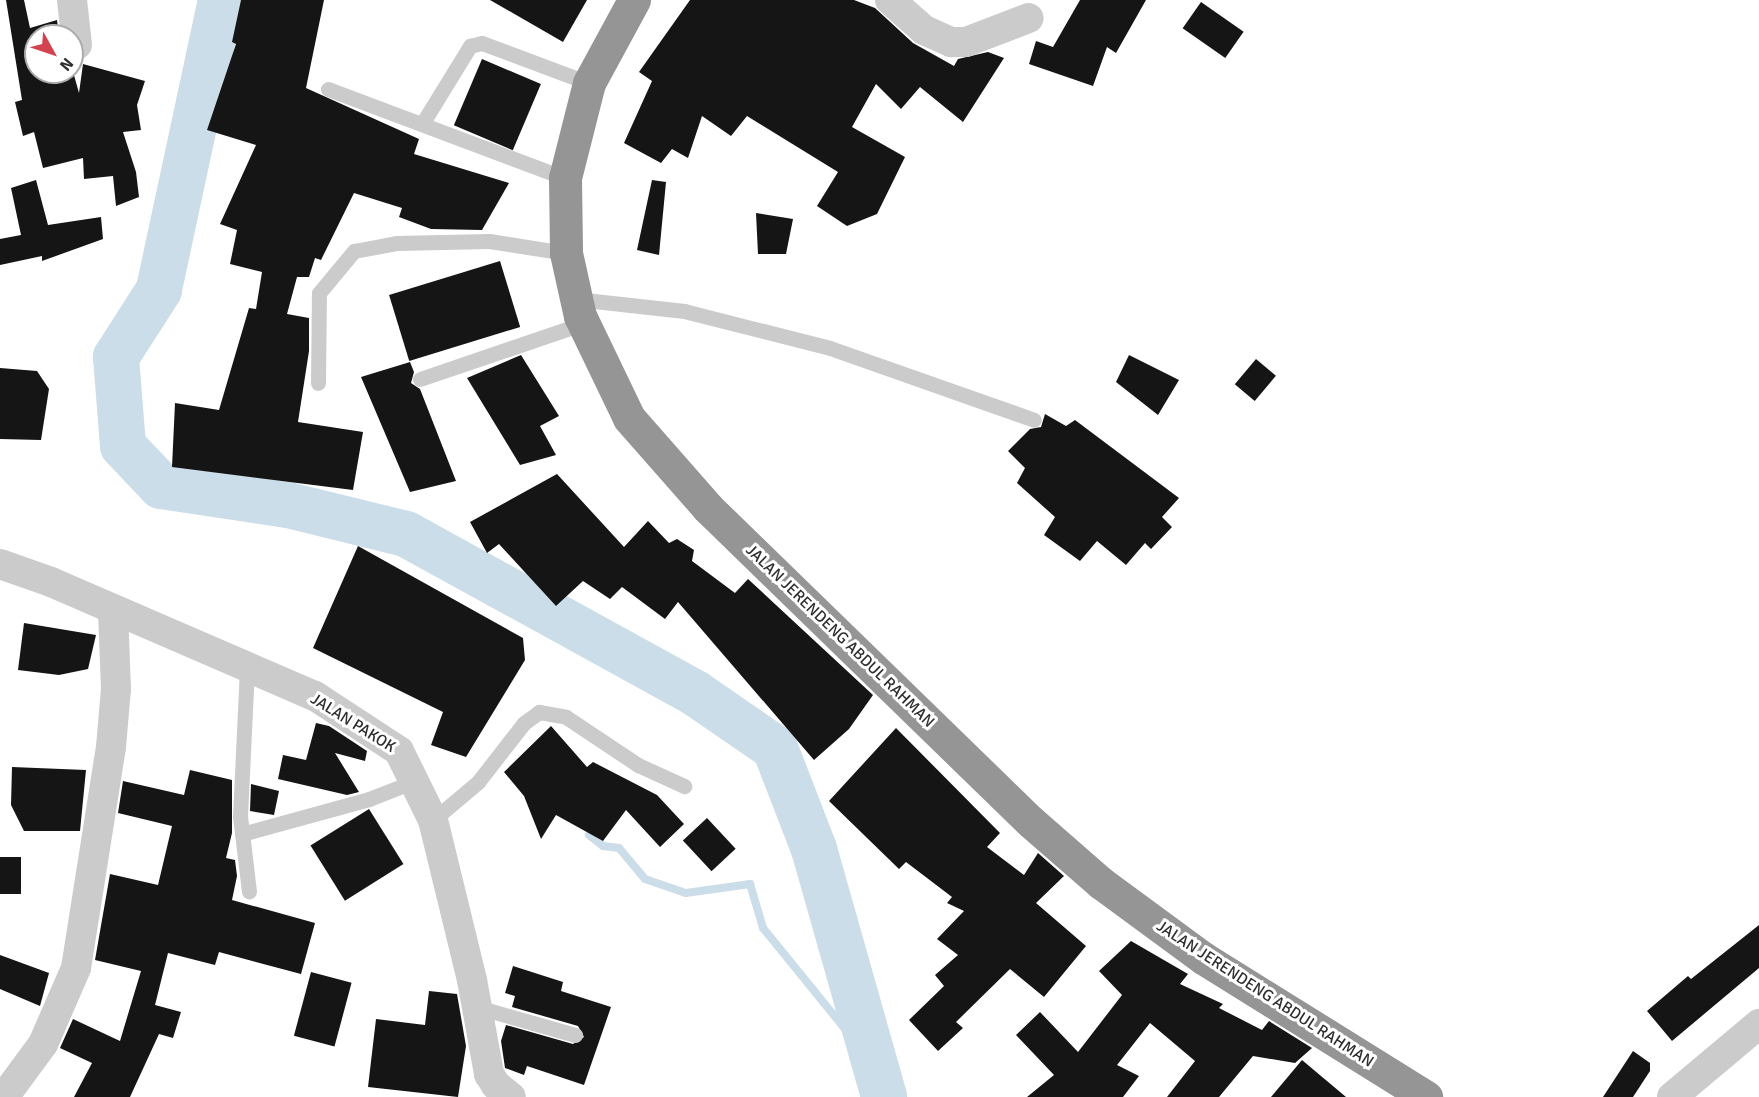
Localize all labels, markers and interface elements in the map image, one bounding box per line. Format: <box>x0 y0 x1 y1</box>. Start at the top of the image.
north arrow <box>24 24 84 84</box>
text: N <box>55 54 78 75</box>
street label: JALAN JERENDENG ABDUL RAHMAN <box>742 541 938 731</box>
street label: JALAN PAKOK <box>307 689 399 757</box>
street label: JALAN JERENDENG ABDUL RAHMAN <box>1153 917 1377 1071</box>

